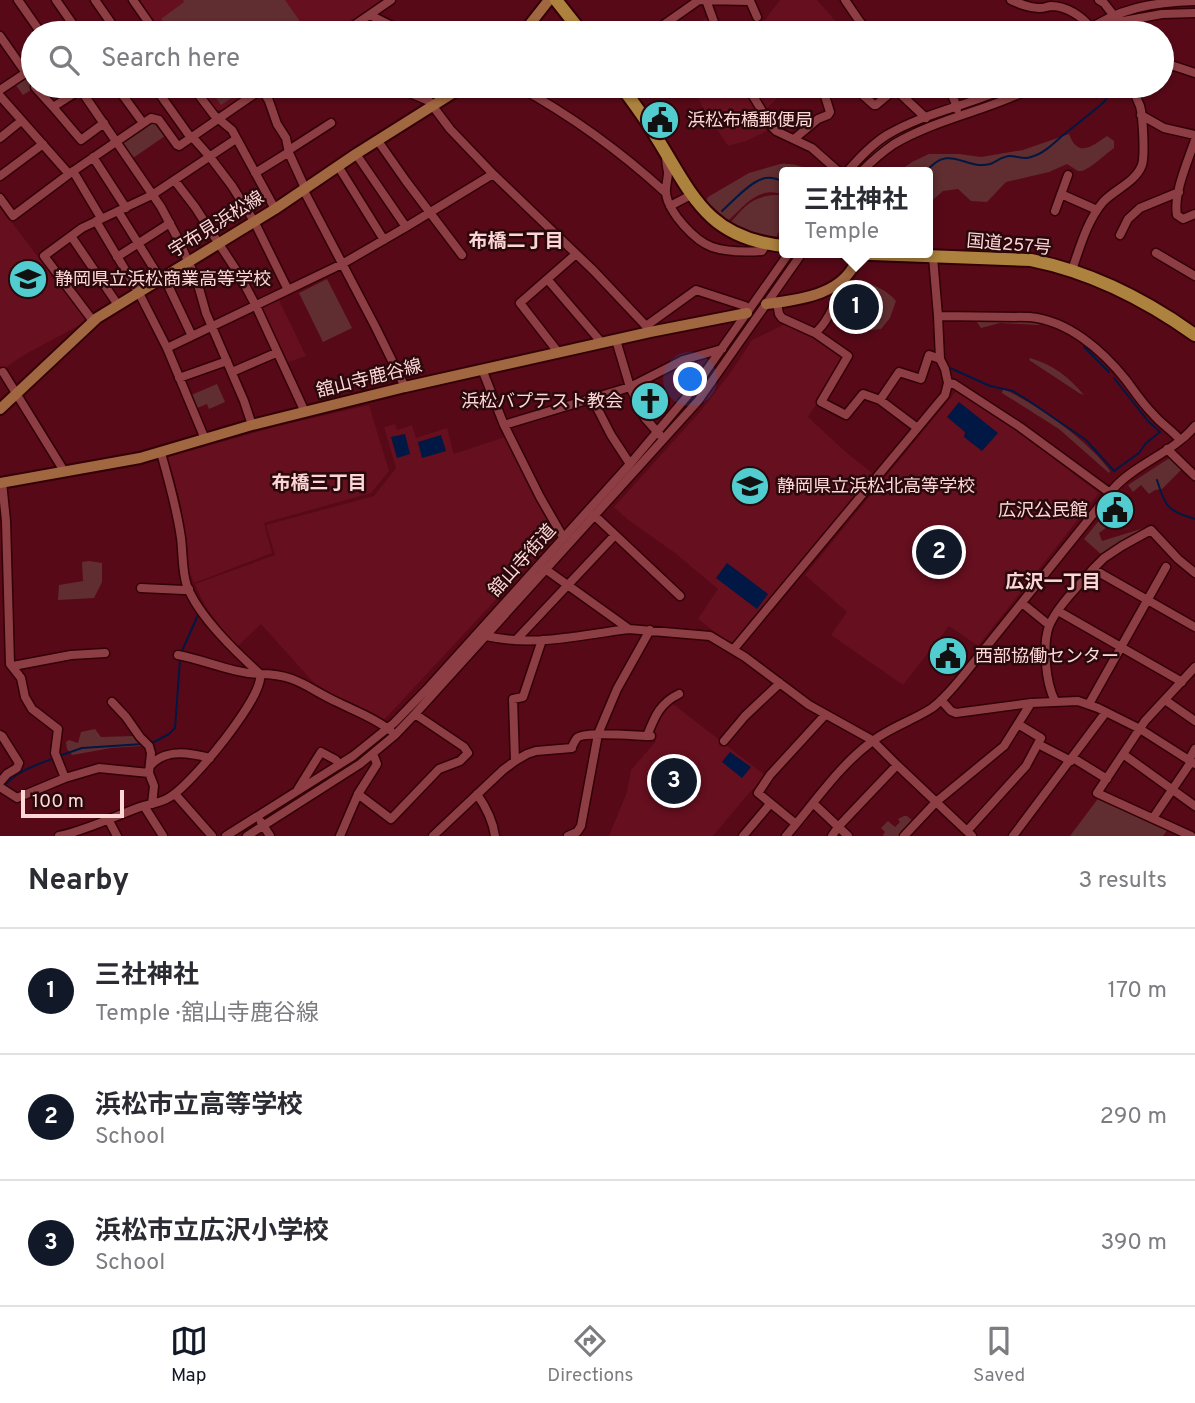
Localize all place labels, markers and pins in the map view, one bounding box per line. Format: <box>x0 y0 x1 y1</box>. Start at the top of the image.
public building icon: 浜松布橋郵便局 <box>639 99 681 141</box>
place label: 浜松布橋郵便局 <box>687 110 813 133</box>
school or university icon: 静岡県立浜松商業高等学校 <box>7 258 49 300</box>
place label: 静岡県立浜松商業高等学校 <box>55 269 271 292</box>
pin: 1 <box>833 281 879 333</box>
church icon: 浜松バプテスト教会 <box>629 380 671 422</box>
place label: 浜松バプテスト教会 <box>461 391 623 414</box>
school or university icon: 静岡県立浜松北高等学校 <box>729 465 771 507</box>
place label: 静岡県立浜松北高等学校 <box>777 476 975 499</box>
public building icon: 広沢公民館 <box>1094 489 1136 531</box>
place label: 広沢公民館 <box>998 500 1088 523</box>
pin: 2 <box>916 526 962 578</box>
public building icon: 西部協働センター <box>927 635 969 677</box>
place label: 西部協働センター <box>975 646 1119 669</box>
pin: 3 <box>651 755 697 807</box>

